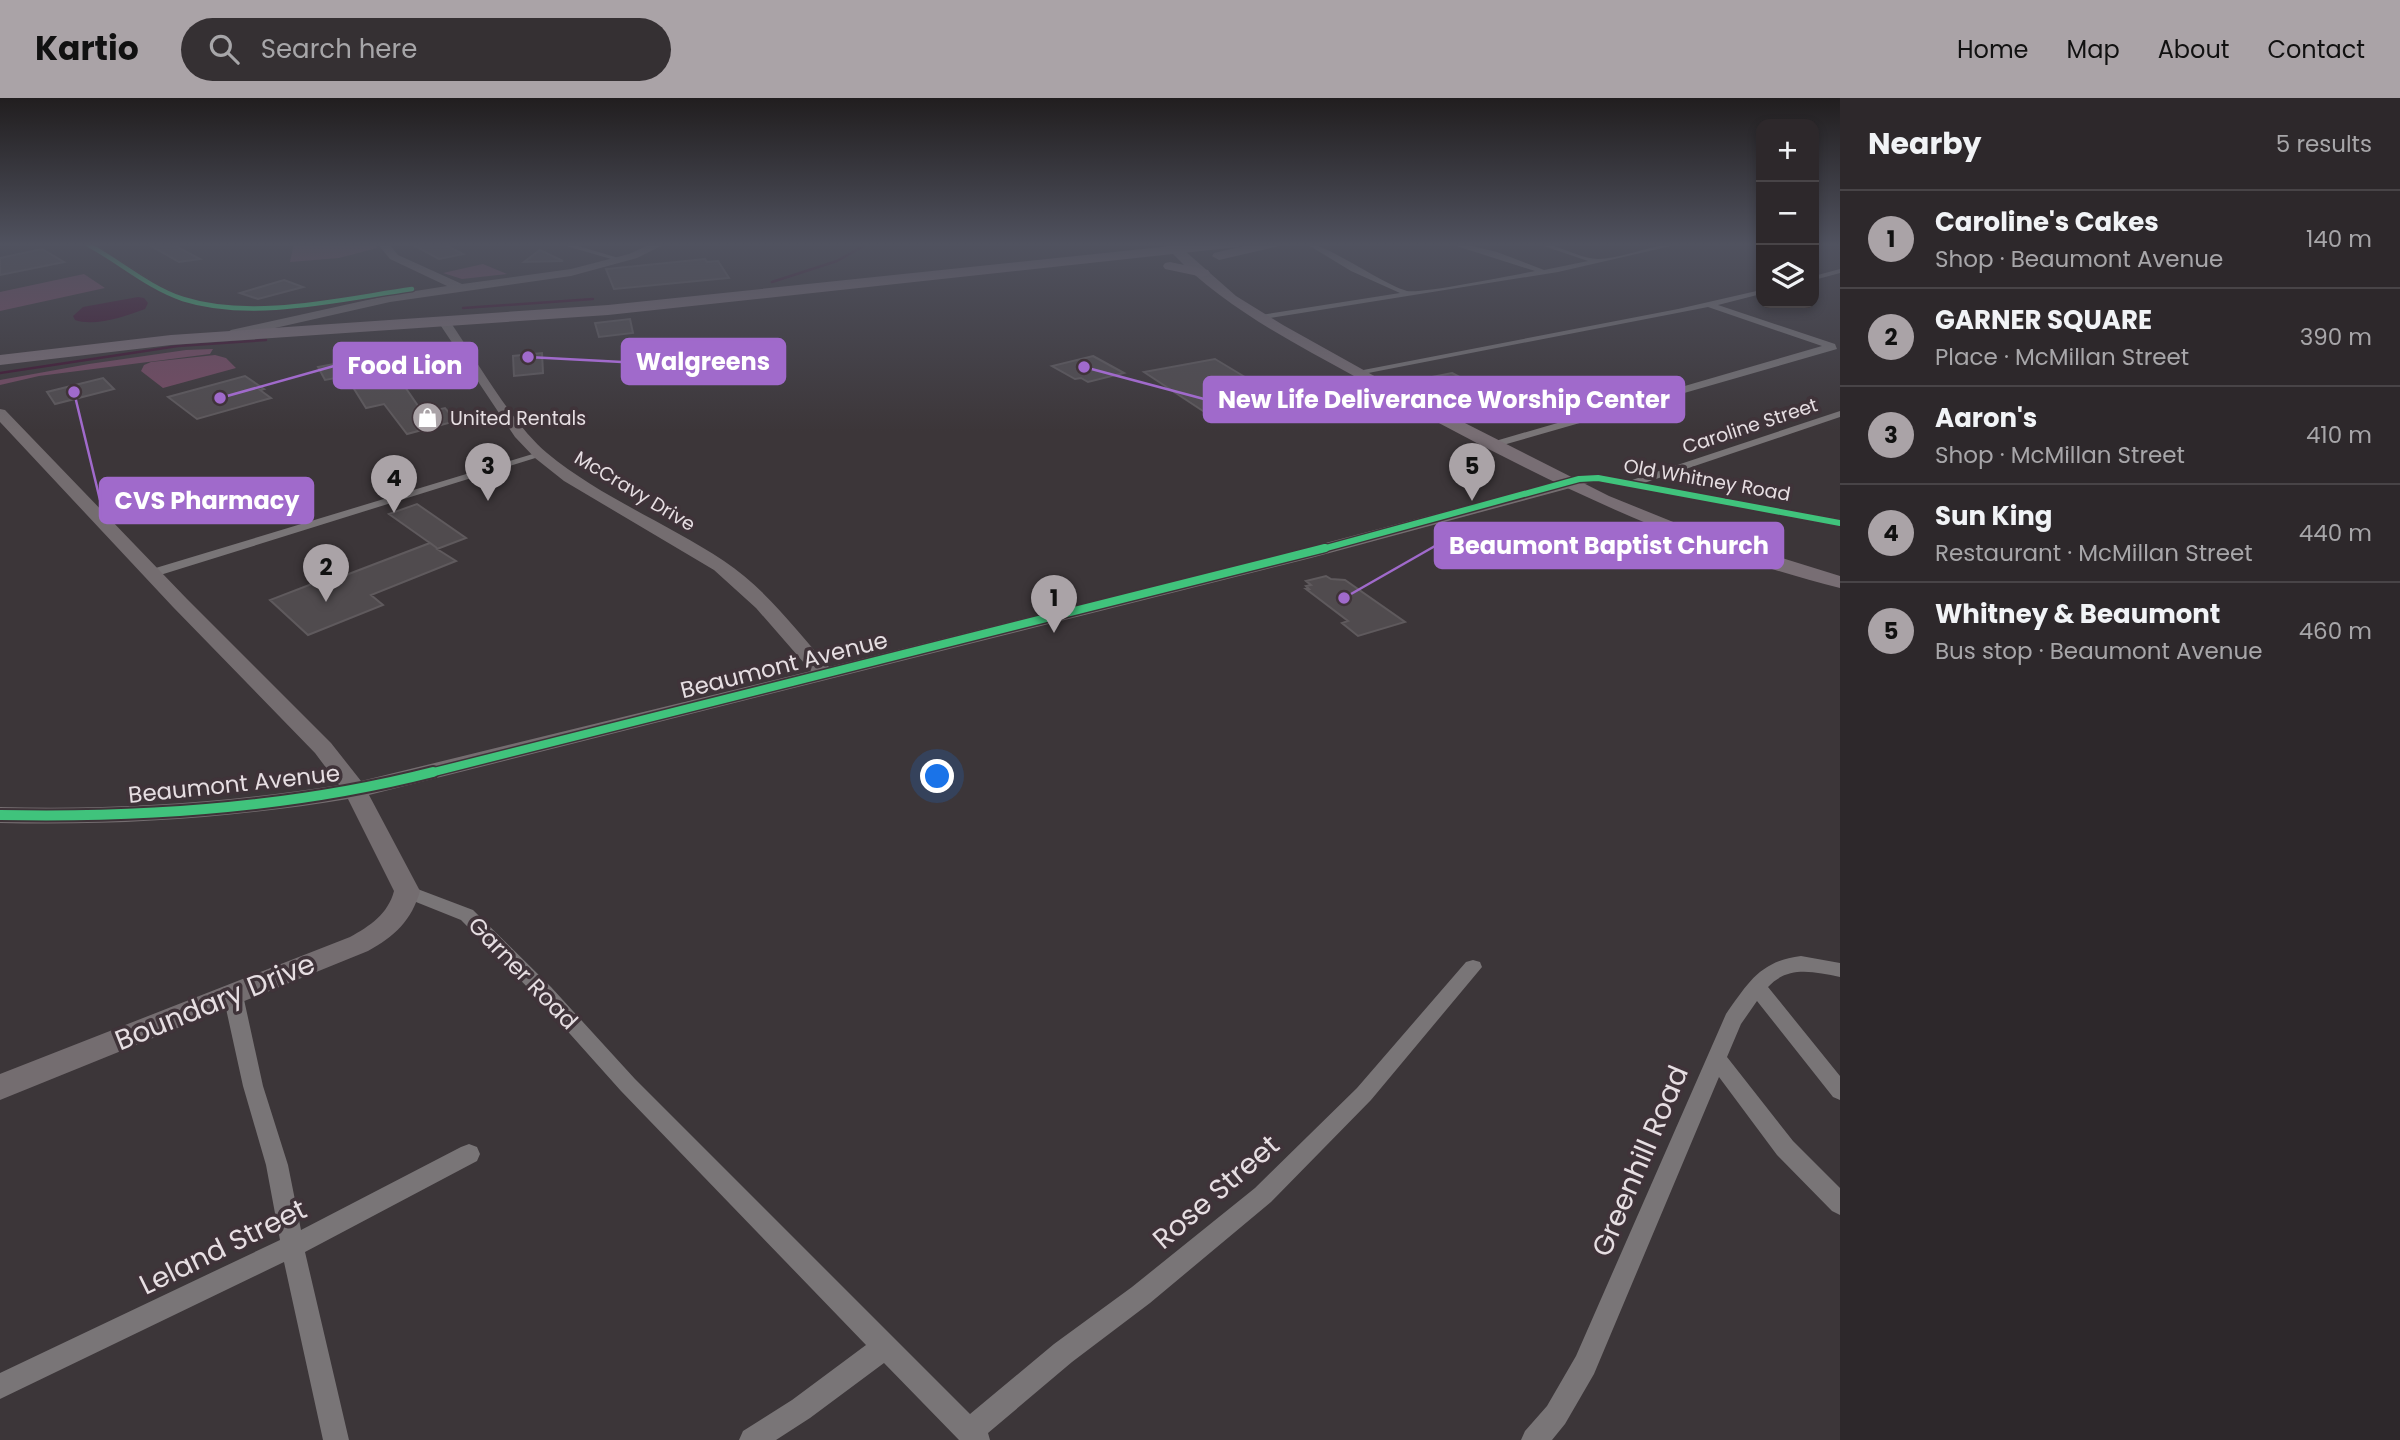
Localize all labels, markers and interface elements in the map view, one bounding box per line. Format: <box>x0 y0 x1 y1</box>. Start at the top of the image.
search box <box>181 18 671 81</box>
text: Kartio <box>35 25 139 72</box>
icon: search <box>205 30 243 68</box>
text: Search here <box>261 31 417 67</box>
text: Home <box>1957 33 2029 66</box>
text: Map <box>2067 33 2120 66</box>
text: About <box>2158 33 2229 66</box>
text: Contact <box>2267 33 2365 66</box>
map controls <box>1756 119 1819 308</box>
button: + <box>1756 119 1819 182</box>
text: Nearby <box>1868 122 1982 165</box>
text: 5 results <box>2276 128 2372 160</box>
button: − <box>1756 182 1819 245</box>
text: Caroline's Cakes <box>1935 204 2159 240</box>
text: 1 <box>1887 223 1895 255</box>
text: 140 m <box>2306 223 2372 255</box>
text: Shop · Beaumont Avenue <box>1935 243 2223 275</box>
button: layers <box>1756 245 1819 308</box>
text: GARNER SQUARE <box>1935 302 2152 338</box>
text: 2 <box>1884 321 1898 353</box>
text: 390 m <box>2300 321 2372 353</box>
callout: Walgreens <box>622 339 785 384</box>
text: Place · McMillan Street <box>1935 341 2189 373</box>
callout: Food Lion <box>334 343 477 388</box>
text: Walgreens <box>636 345 770 378</box>
text: Food Lion <box>347 349 463 382</box>
callout: New Life Deliverance Worship Center <box>1204 377 1684 422</box>
text: New Life Deliverance Worship Center <box>1218 383 1670 416</box>
street label: Caroline Street <box>1679 391 1821 461</box>
text: Aaron's <box>1935 400 2037 436</box>
shop icon: United Rentals <box>410 401 444 435</box>
place label: United Rentals <box>450 405 586 432</box>
text: 3 <box>1884 419 1898 451</box>
text: 410 m <box>2306 419 2372 451</box>
text: Shop · McMillan Street <box>1935 439 2185 471</box>
pin: 3 <box>465 443 511 501</box>
pin: 5 <box>1449 443 1495 501</box>
street label: McCravy Drive <box>570 444 700 538</box>
street label: Old Whitney Road <box>1621 452 1793 508</box>
pin: 4 <box>371 455 417 513</box>
callout: CVS Pharmacy <box>100 478 313 523</box>
text: CVS Pharmacy <box>115 484 300 517</box>
text: Sun King <box>1935 498 2053 534</box>
text: 4 <box>1883 517 1899 549</box>
text: 440 m <box>2299 517 2372 549</box>
callout: Beaumont Baptist Church <box>1435 523 1783 568</box>
text: Beaumont Baptist Church <box>1449 529 1769 562</box>
text: Restaurant · McMillan Street <box>1935 537 2253 569</box>
pin: 2 <box>303 544 349 602</box>
pin: 1 <box>1031 575 1077 633</box>
text: Whitney & Beaumont <box>1935 596 2220 632</box>
text: 5 <box>1884 615 1898 647</box>
text: 460 m <box>2299 615 2372 647</box>
street label: Beaumont Avenue <box>677 624 891 706</box>
text: Bus stop · Beaumont Avenue <box>1935 635 2262 667</box>
street label: Beaumont Avenue <box>127 757 341 811</box>
your location <box>920 759 954 793</box>
street label: Garner Road <box>461 910 585 1036</box>
street label: Boundary Drive <box>109 944 321 1060</box>
street label: Greenhill Road <box>1582 1060 1698 1262</box>
street label: Rose Street <box>1144 1126 1288 1258</box>
street label: Leland Street <box>133 1190 313 1304</box>

